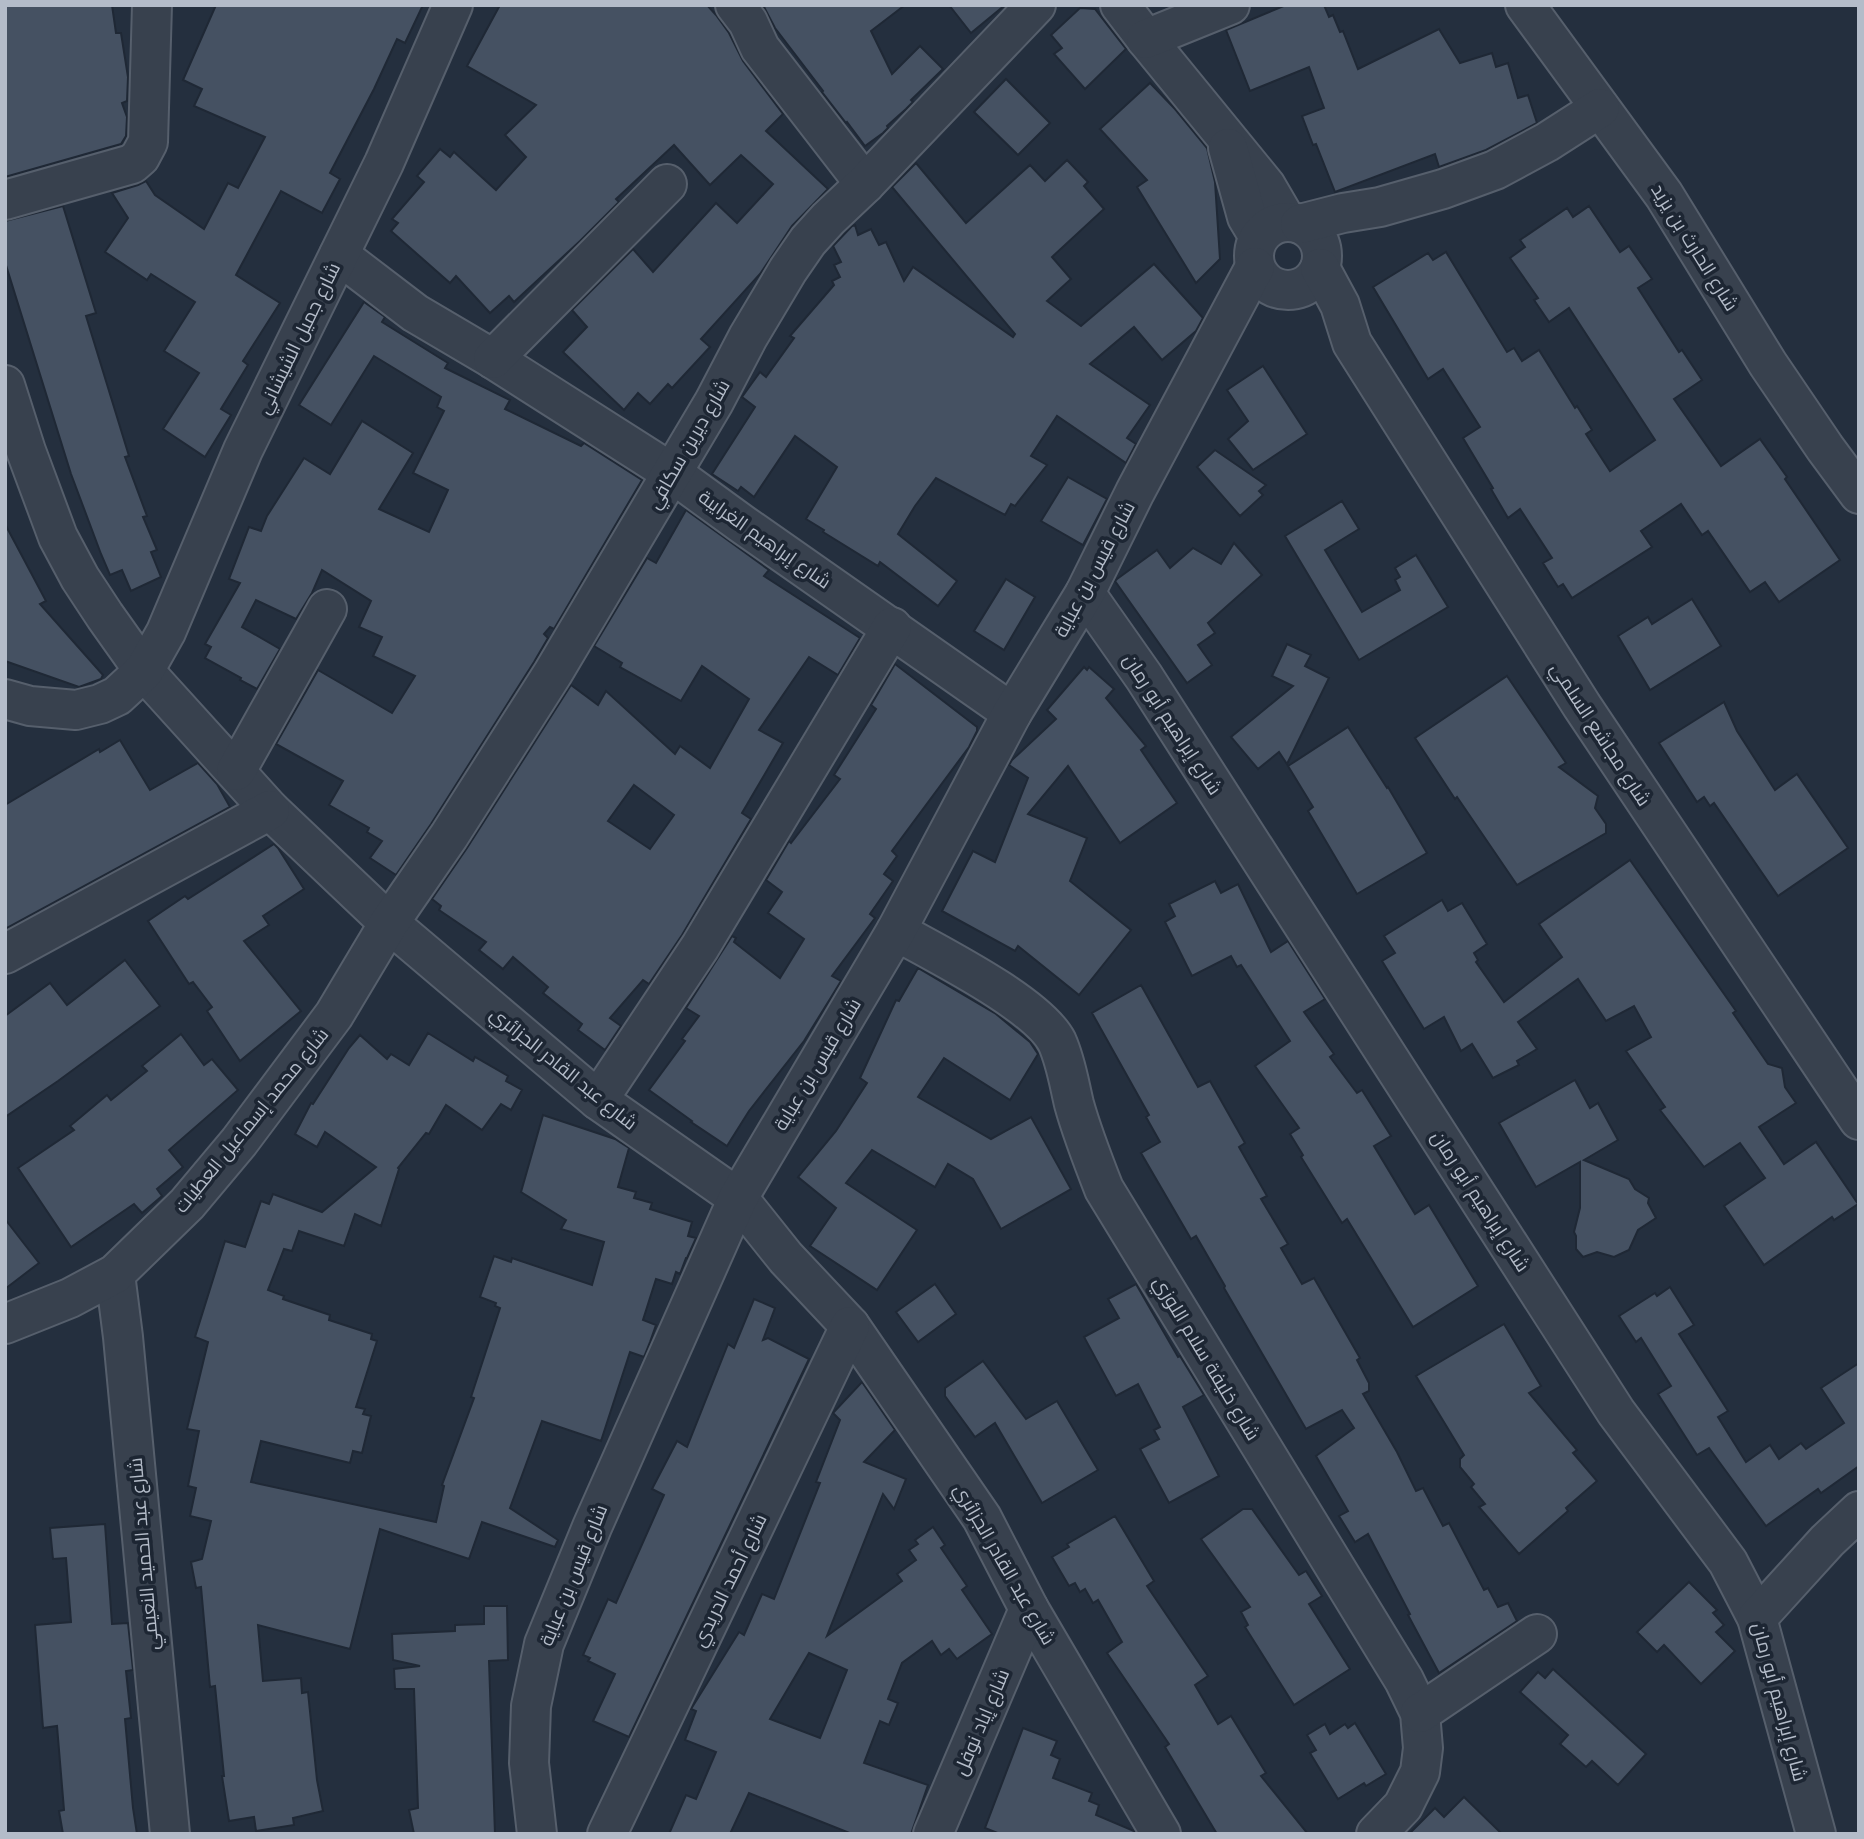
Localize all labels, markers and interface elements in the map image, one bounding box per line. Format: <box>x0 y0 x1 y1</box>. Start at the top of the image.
street label: شارع الحارث بن يزيد <box>1644 180 1742 316</box>
street label: شارع جميل الشيشاني <box>253 259 348 419</box>
street label: شارع ديرين سكافي <box>643 376 737 515</box>
street label: شارع إبراهيم الغرايبة <box>693 486 835 595</box>
street label: شارع قيس بن عباية <box>1050 498 1142 642</box>
street label: شارع إبراهيم أبو رمان <box>1117 649 1227 800</box>
street label: شارع مجاشع السلمي <box>1543 659 1655 812</box>
street label: شارع قيس بن عباية <box>770 994 868 1136</box>
street label: شارع عبد القادر الجزائري <box>484 1003 641 1137</box>
street label: شارع محمد إسماعيل العطيات <box>170 1024 335 1219</box>
street label: شارع إبراهيم أبو رمان <box>1425 1126 1535 1277</box>
street label: شارع خليفة سلام اللوزي <box>1146 1273 1264 1446</box>
street label: شارع عبد الحميد النعيمي <box>125 1456 166 1651</box>
street label: شارع عبد القادر الجزائري <box>946 1480 1059 1650</box>
street label: شارع قيس بن عباية <box>536 1502 614 1650</box>
street label: شارع أحمد الدريدي <box>687 1510 774 1652</box>
street label: شارع إبراهيم أبو رمان <box>1745 1620 1812 1785</box>
street label: شارع إياد نوفل <box>950 1666 1016 1780</box>

